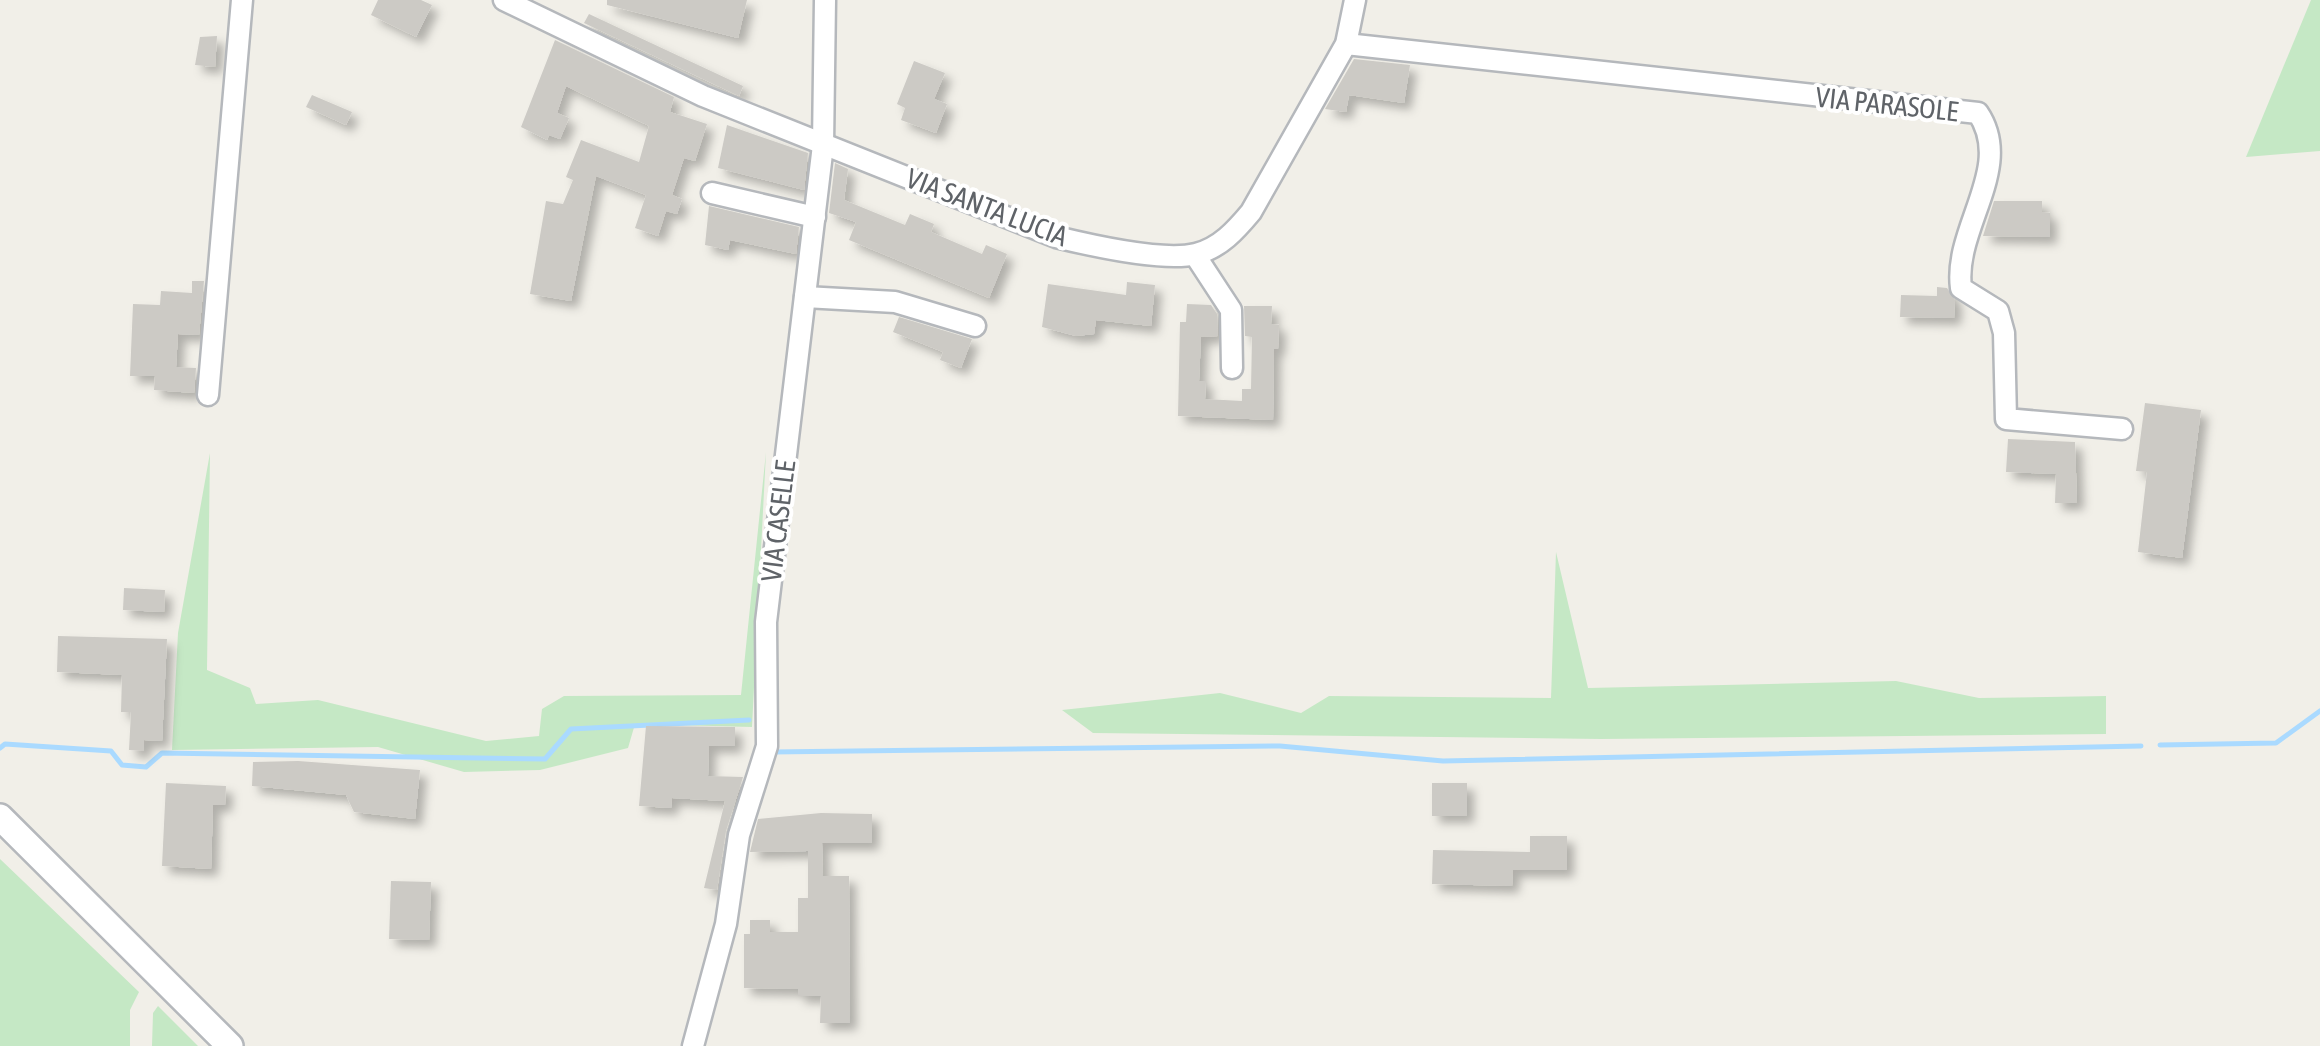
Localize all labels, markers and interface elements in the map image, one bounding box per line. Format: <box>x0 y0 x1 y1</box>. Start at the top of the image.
street label: VIA PARASOLE <box>1814 81 1960 127</box>
street label: VIA SANTA LUCIA <box>902 162 1072 252</box>
street label: VIA CASELLE <box>755 458 801 584</box>

